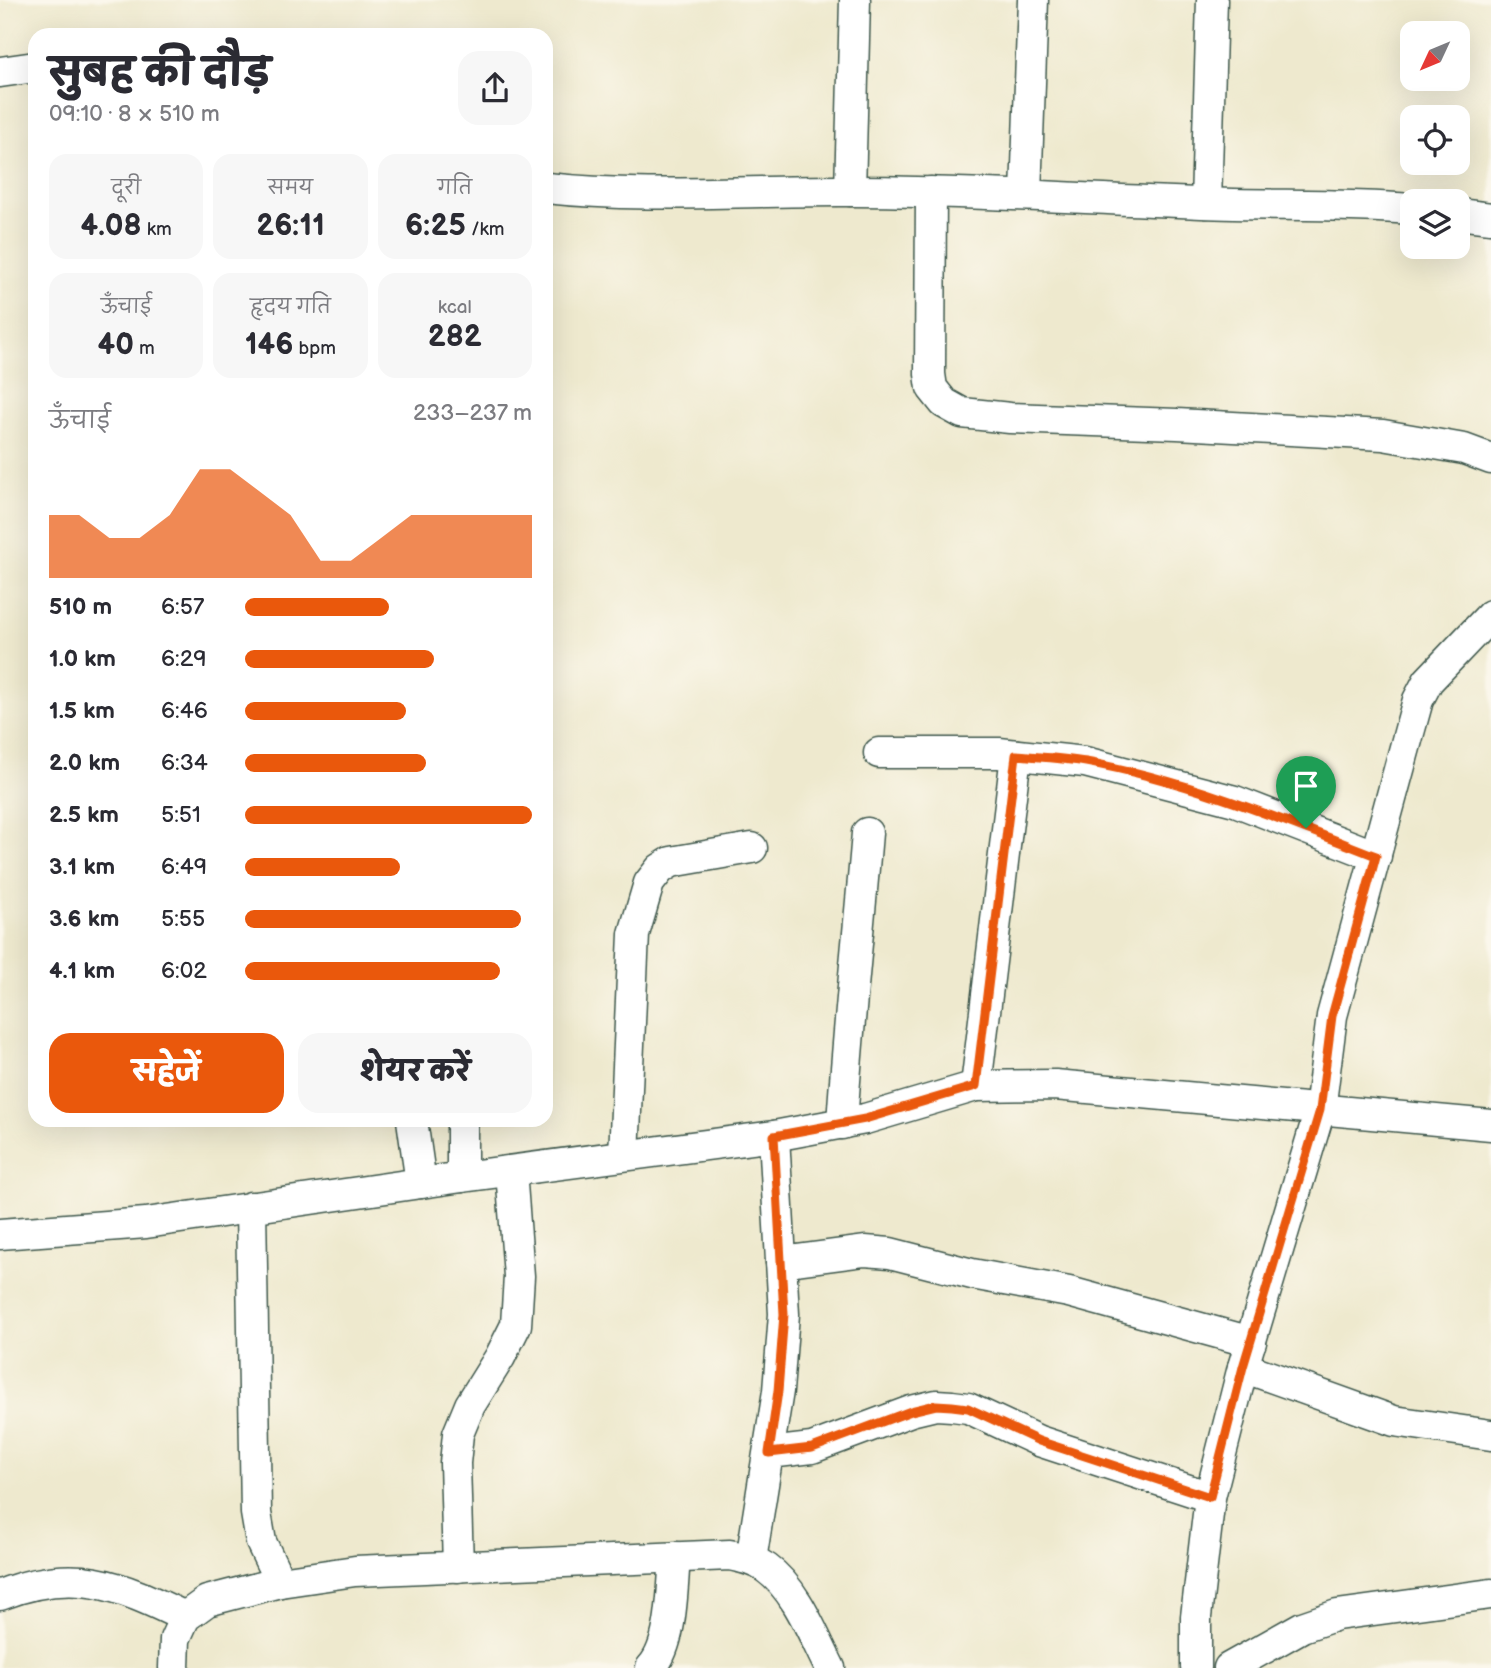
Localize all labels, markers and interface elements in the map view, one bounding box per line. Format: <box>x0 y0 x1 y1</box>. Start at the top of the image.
north arrow <box>1400 21 1470 91</box>
map controls <box>1400 21 1470 259</box>
text: सुबह की दौड़ <box>49 51 270 96</box>
button: share <box>458 51 532 125</box>
text: 09:10 · 8 × 510 m <box>49 100 220 128</box>
button: locate <box>1400 105 1470 175</box>
text: दूरी <box>111 177 141 200</box>
text: समय <box>268 177 313 200</box>
text: गति <box>438 177 472 200</box>
button: layers <box>1400 189 1470 259</box>
text: 4.08 <box>81 208 142 244</box>
text: 26:11 <box>256 208 325 244</box>
text: 6:25 <box>405 208 466 244</box>
text: km <box>142 218 172 241</box>
text: /km <box>466 218 505 241</box>
text: ऊँचाई <box>101 296 152 319</box>
text: हृदय गति <box>250 296 331 319</box>
text: kcal <box>438 296 472 319</box>
text: 282 <box>428 319 482 355</box>
text: 40 <box>98 327 134 363</box>
text: 146 <box>245 327 293 363</box>
text: m <box>134 337 155 360</box>
text: bpm <box>293 337 336 360</box>
text: 233–237 m <box>413 399 532 427</box>
text: ऊँचाई <box>49 407 111 435</box>
text: 510 m <box>49 593 112 621</box>
text: 6:57 <box>161 593 204 621</box>
text: 1.0 km <box>49 645 116 673</box>
text: 6:29 <box>161 645 207 673</box>
text: 1.5 km <box>49 697 115 725</box>
text: 6:46 <box>161 697 208 725</box>
text: 2.0 km <box>49 749 120 777</box>
text: 6:34 <box>161 749 208 777</box>
pin <box>1276 756 1336 828</box>
icon: arrive <box>1287 767 1325 805</box>
text: 2.5 km <box>49 801 119 829</box>
text: 5:51 <box>161 801 201 829</box>
text: 3.1 km <box>49 853 115 881</box>
text: 6:49 <box>161 853 207 881</box>
text: 3.6 km <box>49 905 119 933</box>
text: 5:55 <box>161 905 205 933</box>
text: 4.1 km <box>49 957 115 985</box>
text: 6:02 <box>161 957 207 985</box>
button: सहेजें <box>49 1033 284 1113</box>
button: शेयर करें <box>298 1033 532 1113</box>

